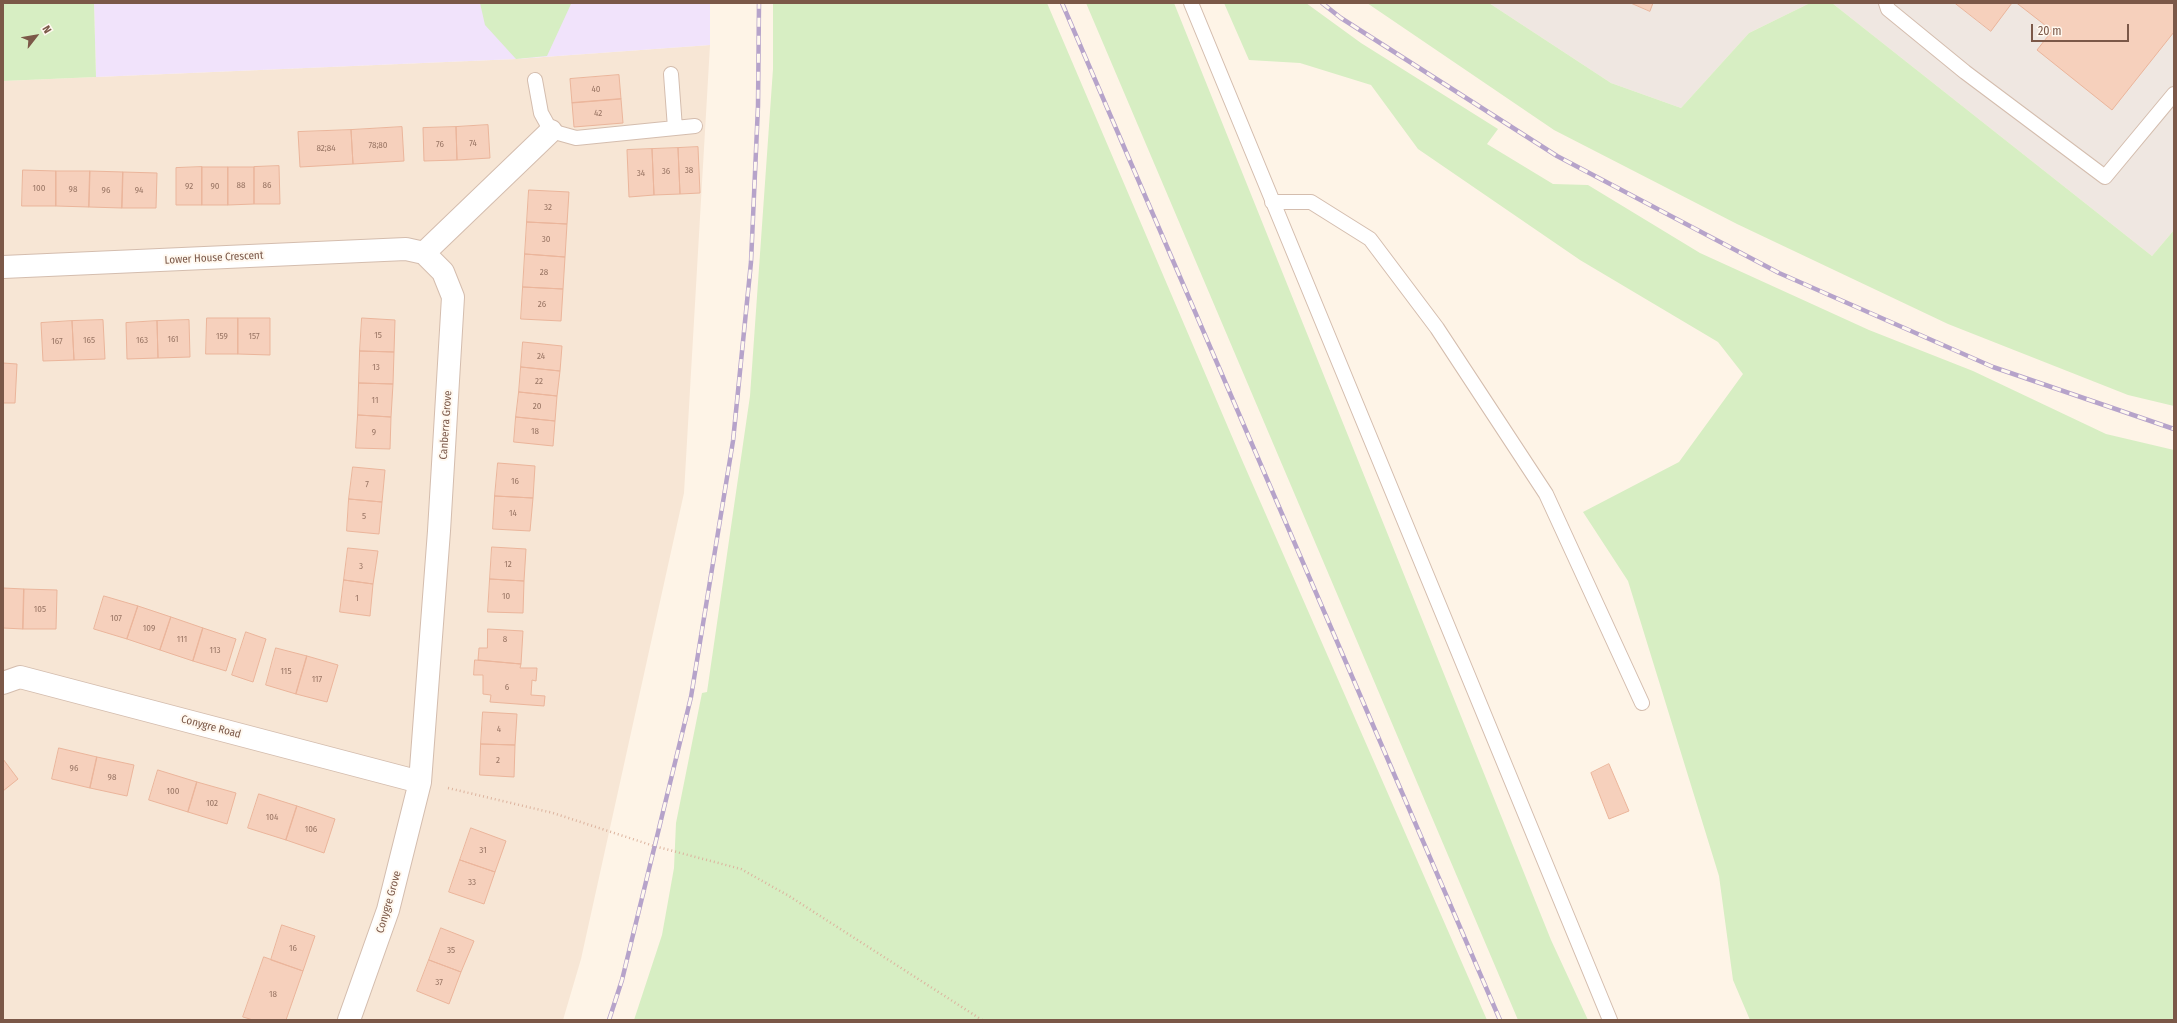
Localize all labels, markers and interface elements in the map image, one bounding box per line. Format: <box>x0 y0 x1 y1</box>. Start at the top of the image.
north arrow <box>16 16 56 56</box>
scale bar <box>2033 16 2131 42</box>
text: N <box>39 23 54 36</box>
text: 20 m <box>2038 24 2062 38</box>
house number: 40 <box>591 84 601 94</box>
house number: 42 <box>594 108 602 118</box>
house number: 74 <box>469 138 477 148</box>
house number: 76 <box>436 139 444 149</box>
house number: 78;80 <box>368 140 388 150</box>
house number: 82;84 <box>316 143 336 153</box>
house number: 38 <box>685 165 693 175</box>
house number: 36 <box>662 166 670 176</box>
house number: 34 <box>637 168 645 178</box>
house number: 88 <box>237 180 245 190</box>
house number: 86 <box>263 180 271 190</box>
house number: 92 <box>185 181 193 191</box>
house number: 90 <box>210 181 220 191</box>
house number: 100 <box>33 183 45 193</box>
house number: 98 <box>69 184 77 194</box>
house number: 96 <box>102 185 110 195</box>
house number: 94 <box>135 185 143 195</box>
house number: 32 <box>544 202 552 212</box>
house number: 30 <box>542 234 550 244</box>
street label: Lower House Crescent <box>164 249 264 267</box>
house number: 28 <box>540 267 548 277</box>
house number: 26 <box>538 299 546 309</box>
house number: 15 <box>374 330 382 340</box>
house number: 159 <box>216 331 228 341</box>
house number: 157 <box>248 331 260 341</box>
house number: 161 <box>167 334 179 344</box>
house number: 165 <box>83 335 95 345</box>
house number: 163 <box>136 335 148 345</box>
house number: 167 <box>51 336 63 346</box>
house number: 24 <box>537 351 545 361</box>
house number: 13 <box>372 362 380 372</box>
house number: 22 <box>535 376 543 386</box>
street label: Canberra Grove <box>437 390 455 460</box>
house number: 11 <box>372 395 378 405</box>
house number: 20 <box>533 401 541 411</box>
house number: 18 <box>531 426 539 436</box>
house number: 9 <box>372 427 376 437</box>
house number: 16 <box>511 476 519 486</box>
house number: 7 <box>365 479 369 489</box>
house number: 14 <box>509 508 517 518</box>
house number: 5 <box>362 511 366 521</box>
house number: 12 <box>504 559 512 569</box>
house number: 3 <box>359 561 363 571</box>
house number: 10 <box>502 591 510 601</box>
house number: 1 <box>355 593 359 603</box>
house number: 105 <box>34 604 46 614</box>
house number: 107 <box>110 613 122 623</box>
house number: 109 <box>143 623 155 633</box>
house number: 111 <box>177 634 187 644</box>
house number: 8 <box>503 634 507 644</box>
house number: 113 <box>210 645 220 655</box>
house number: 115 <box>280 666 292 676</box>
house number: 117 <box>312 674 322 684</box>
house number: 6 <box>505 682 509 692</box>
street label: Conygre Road <box>180 713 242 741</box>
house number: 4 <box>497 724 501 734</box>
house number: 2 <box>496 755 500 765</box>
house number: 96 <box>70 763 78 773</box>
house number: 98 <box>108 772 116 782</box>
house number: 100 <box>167 786 179 796</box>
house number: 102 <box>206 798 218 808</box>
house number: 104 <box>266 812 278 822</box>
house number: 106 <box>305 824 317 834</box>
house number: 31 <box>479 845 487 855</box>
street label: Conygre Grove <box>374 869 404 935</box>
house number: 33 <box>468 877 476 887</box>
house number: 16 <box>289 943 297 953</box>
house number: 35 <box>447 945 455 955</box>
house number: 37 <box>435 977 443 987</box>
house number: 18 <box>269 989 277 999</box>

